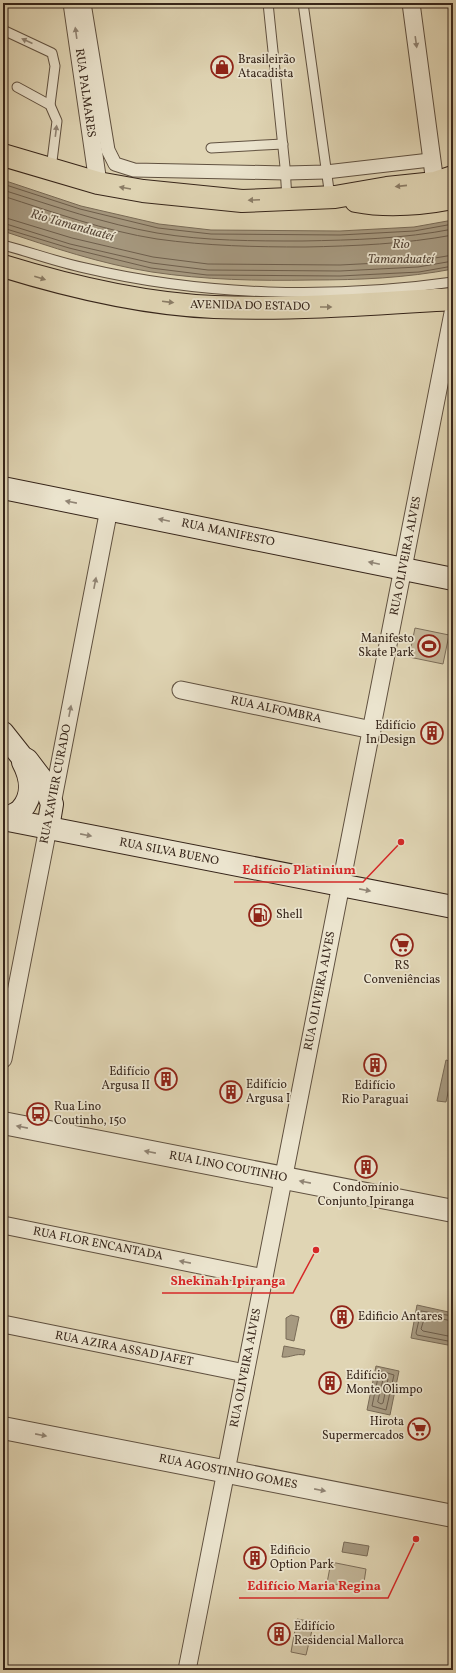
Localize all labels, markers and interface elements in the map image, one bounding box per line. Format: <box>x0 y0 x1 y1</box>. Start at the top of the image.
one-way arrow <box>73 27 79 40</box>
one-way arrow <box>413 36 419 48</box>
one-way arrow <box>21 38 33 44</box>
street label: RUA PALMARES <box>71 47 99 139</box>
place label: Brasileirão Atacadista <box>238 52 296 82</box>
shop icon: Brasileirão Atacadista <box>209 54 235 80</box>
one-way arrow <box>53 124 59 137</box>
one-way arrow <box>395 183 407 189</box>
one-way arrow <box>119 184 131 190</box>
one-way arrow <box>247 197 260 203</box>
water label: Rio Tamanduateí <box>28 205 118 247</box>
water label: Rio Tamanduateí <box>368 236 436 269</box>
one-way arrow <box>35 275 47 281</box>
street label: AVENIDA DO ESTADO <box>190 297 310 315</box>
one-way arrow <box>162 299 174 305</box>
one-way arrow <box>320 304 333 310</box>
street label: RUA OLIVEIRA ALVES <box>387 495 425 617</box>
one-way arrow <box>64 498 77 504</box>
street label: RUA MANIFESTO <box>180 515 276 551</box>
one-way arrow <box>158 517 170 523</box>
one-way arrow <box>367 560 380 566</box>
one-way arrow <box>92 577 98 589</box>
place label: Manifesto Skate Park <box>358 631 414 661</box>
sports icon: Manifesto Skate Park <box>416 633 442 659</box>
street label: RUA ALFOMBRA <box>229 693 324 728</box>
one-way arrow <box>68 705 74 717</box>
place label: Edifício In Design <box>366 718 416 748</box>
building icon: Edifício In Design <box>419 720 445 746</box>
street label: RUA XAVIER CURADO <box>37 722 76 845</box>
one-way arrow <box>80 833 92 839</box>
street label: RUA SILVA BUENO <box>118 834 220 870</box>
callout: Edifício Platinium <box>234 857 363 882</box>
text: Edifício Platinium <box>242 862 356 880</box>
one-way arrow <box>359 887 371 893</box>
fuel station icon: Shell <box>247 902 273 928</box>
place label: Shell <box>276 907 303 923</box>
street label: RUA OLIVEIRA ALVES <box>301 930 339 1052</box>
supermarket icon: RS Conveniências <box>389 932 415 958</box>
place label: RS Conveniências <box>364 958 440 988</box>
building icon: Edifício Rio Paraguai <box>362 1052 388 1078</box>
place label: Edifício Argusa II <box>102 1064 150 1094</box>
building icon: Edifício Argusa II <box>153 1066 179 1092</box>
place label: Edifício Argusa I <box>246 1077 290 1107</box>
place label: Edifício Rio Paraguai <box>341 1078 409 1108</box>
building icon: Edifício Argusa I <box>218 1079 244 1105</box>
place label: Rua Lino Coutinho, 150 <box>54 1099 126 1129</box>
bus stop icon: Rua Lino Coutinho, 150 <box>25 1101 51 1127</box>
one-way arrow <box>16 1123 28 1129</box>
one-way arrow <box>144 1148 156 1154</box>
street label: RUA LINO COUTINHO <box>168 1148 289 1186</box>
building icon: Condomínio Conjunto Ipiranga <box>353 1154 379 1180</box>
one-way arrow <box>299 1179 311 1185</box>
place label: Condomínio Conjunto Ipiranga <box>318 1180 414 1210</box>
street label: RUA FLOR ENCANTADA <box>32 1224 165 1265</box>
one-way arrow <box>178 1258 191 1264</box>
callout: Shekinah Ipiranga <box>162 1268 293 1293</box>
text: Shekinah Ipiranga <box>170 1273 286 1291</box>
building icon: Edificio Antares <box>329 1304 355 1330</box>
street label: RUA OLIVEIRA ALVES <box>227 1307 265 1429</box>
place label: Edificio Antares <box>358 1309 443 1325</box>
street label: RUA AZIRA ASSAD JAFET <box>54 1328 194 1370</box>
place label: Edifício Monte Olimpo <box>346 1368 423 1398</box>
building icon: Edifício Monte Olimpo <box>317 1370 343 1396</box>
place label: Hirota Supermercados <box>322 1414 404 1444</box>
supermarket icon: Hirota Supermercados <box>406 1416 432 1442</box>
one-way arrow <box>35 1433 47 1439</box>
street label: RUA AGOSTINHO GOMES <box>157 1451 299 1493</box>
one-way arrow <box>314 1487 326 1493</box>
place label: Edificio Option Park <box>270 1543 334 1573</box>
building icon: Edificio Option Park <box>242 1545 268 1571</box>
callout: Edifício Maria Regina <box>239 1573 388 1598</box>
text: Edifício Maria Regina <box>247 1578 381 1596</box>
place label: Edifício Residencial Mallorca <box>294 1619 404 1649</box>
building icon: Edifício Residencial Mallorca <box>266 1621 292 1647</box>

